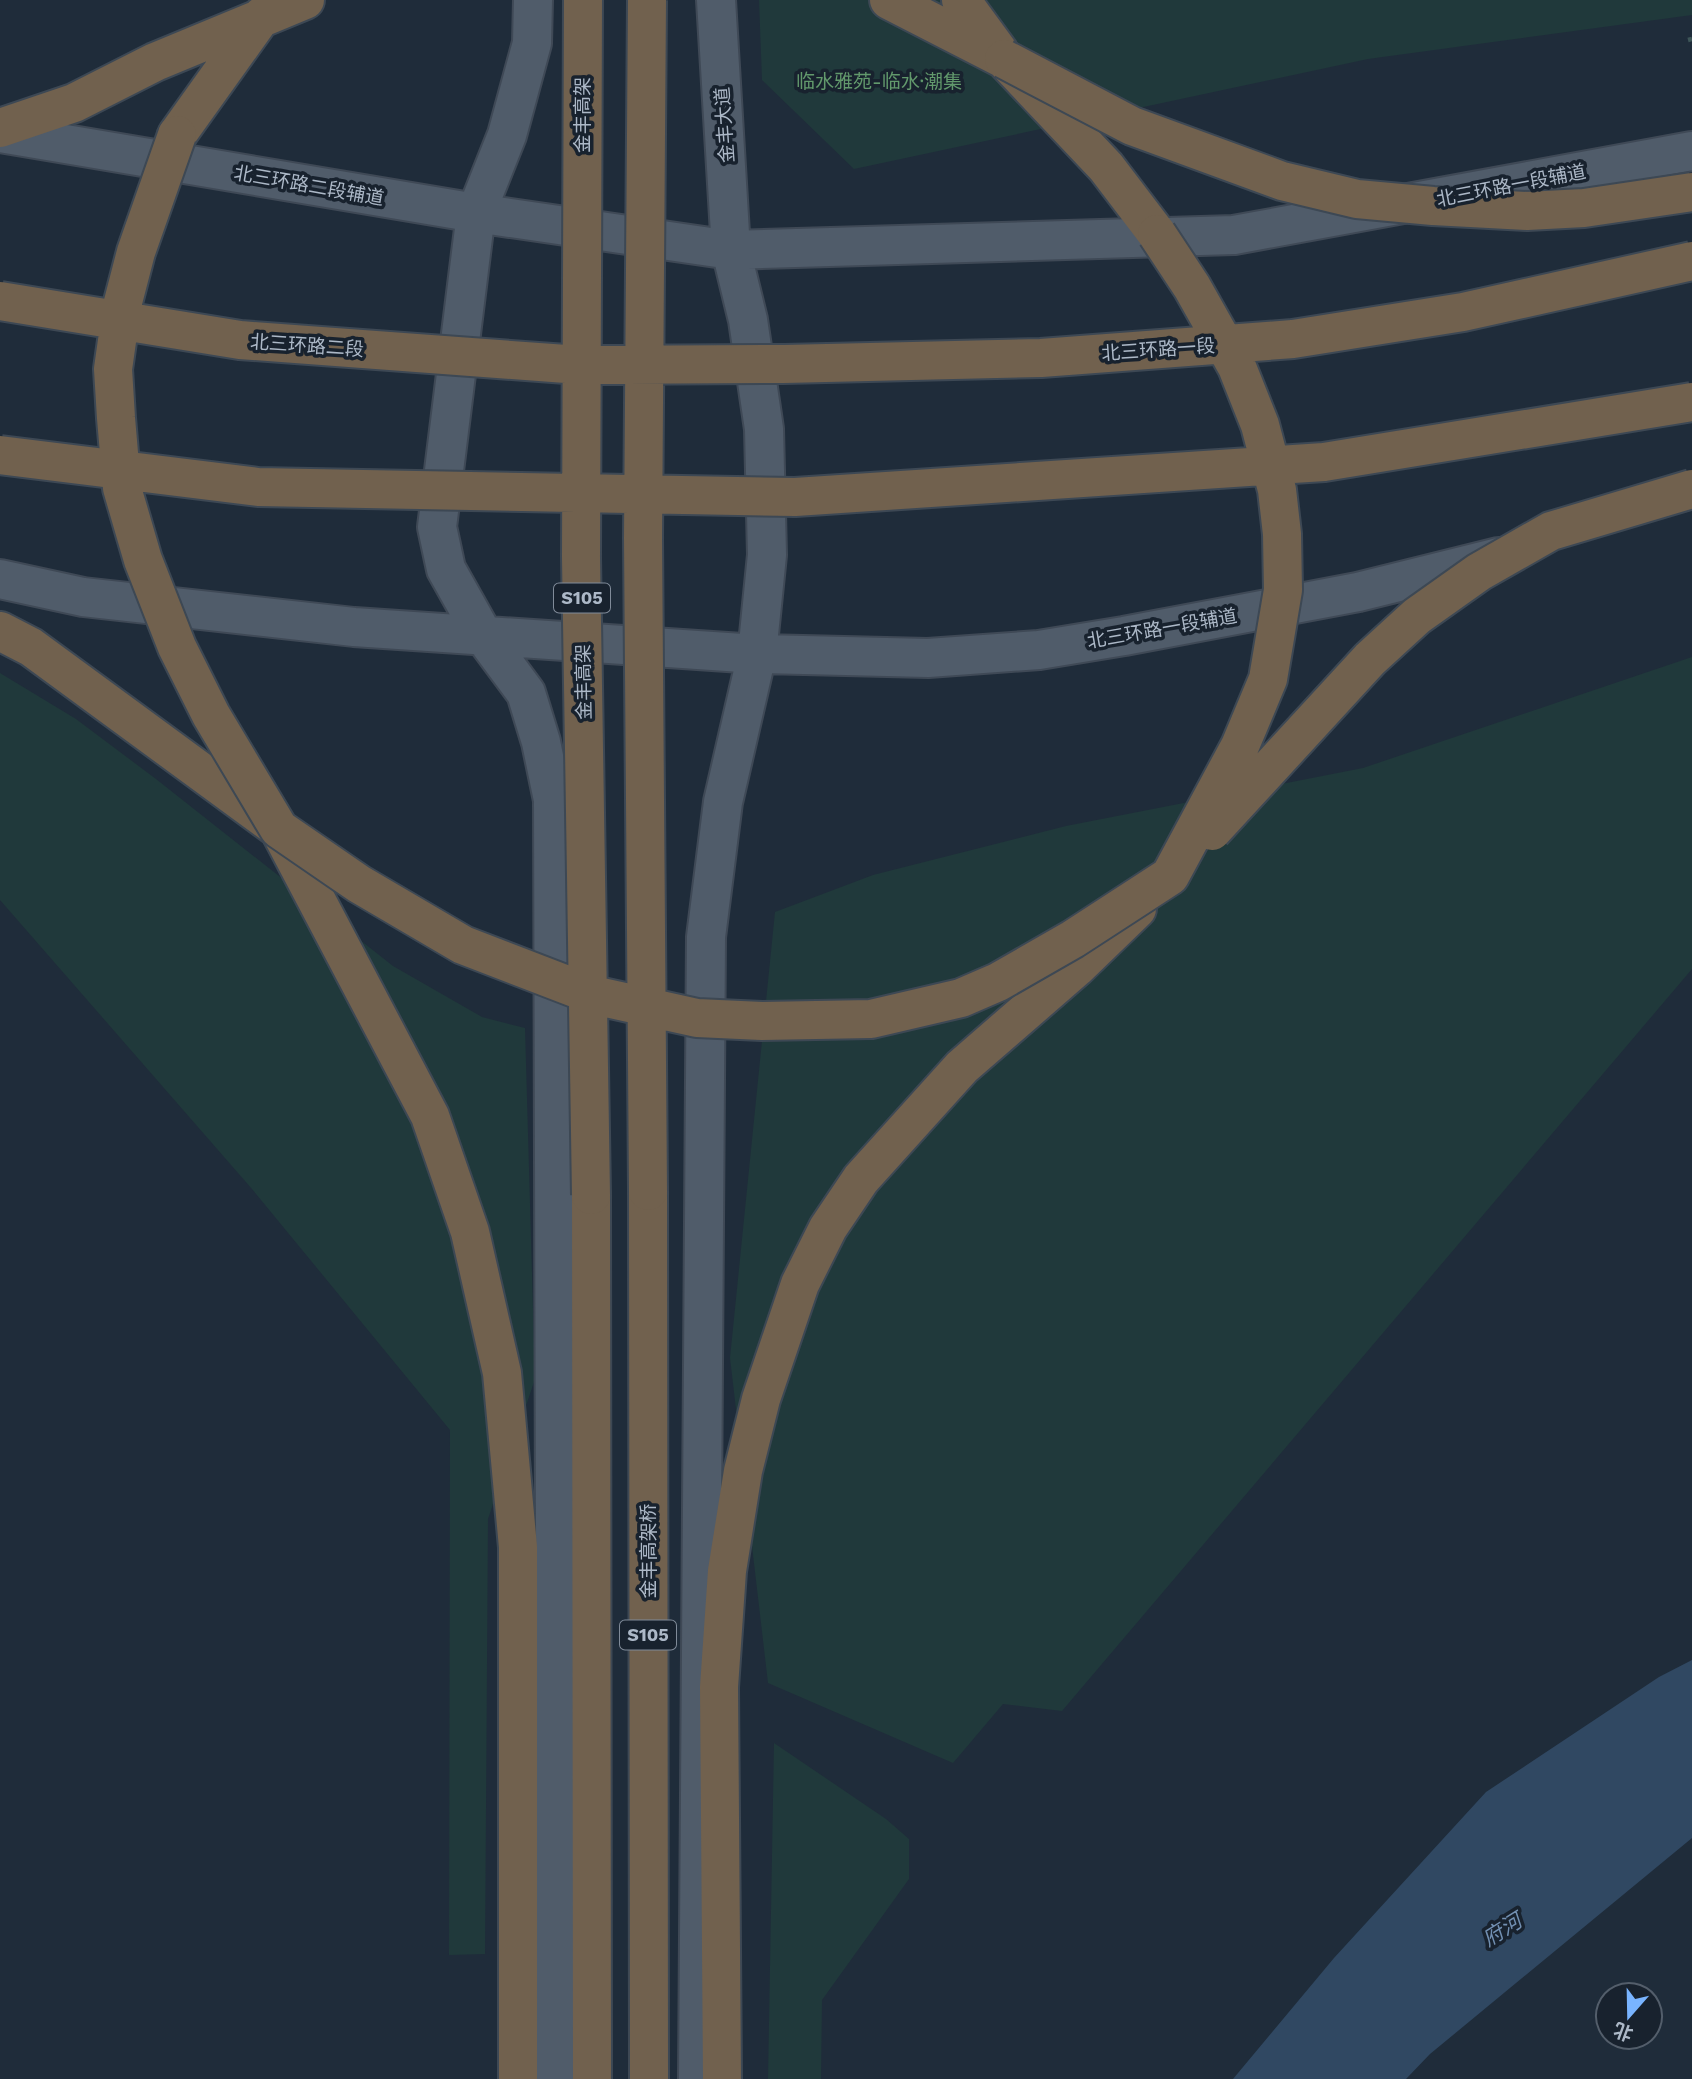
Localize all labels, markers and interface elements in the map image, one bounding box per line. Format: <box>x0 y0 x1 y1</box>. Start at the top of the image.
park label: 临水雅苑-临水·潮集 <box>796 70 962 93</box>
street label: 金丰高架 <box>571 77 594 153</box>
street label: 金丰大道 <box>710 86 739 164</box>
street label: 北三环路一段辅道 <box>1434 160 1588 211</box>
street label: 北三环路二段辅道 <box>232 161 386 210</box>
street label: 北三环路二段 <box>249 330 365 361</box>
street label: 北三环路一段 <box>1100 334 1216 365</box>
road number: S105 <box>554 584 610 612</box>
street label: 北三环路一段辅道 <box>1085 604 1239 653</box>
street label: 金丰高架 <box>571 644 596 720</box>
street label: 金丰高架桥 <box>637 1503 660 1599</box>
road number: S105 <box>620 1620 676 1650</box>
water label: 府河 <box>1477 1906 1530 1951</box>
north arrow <box>1594 1981 1664 2051</box>
text: 北 <box>1610 2017 1636 2046</box>

